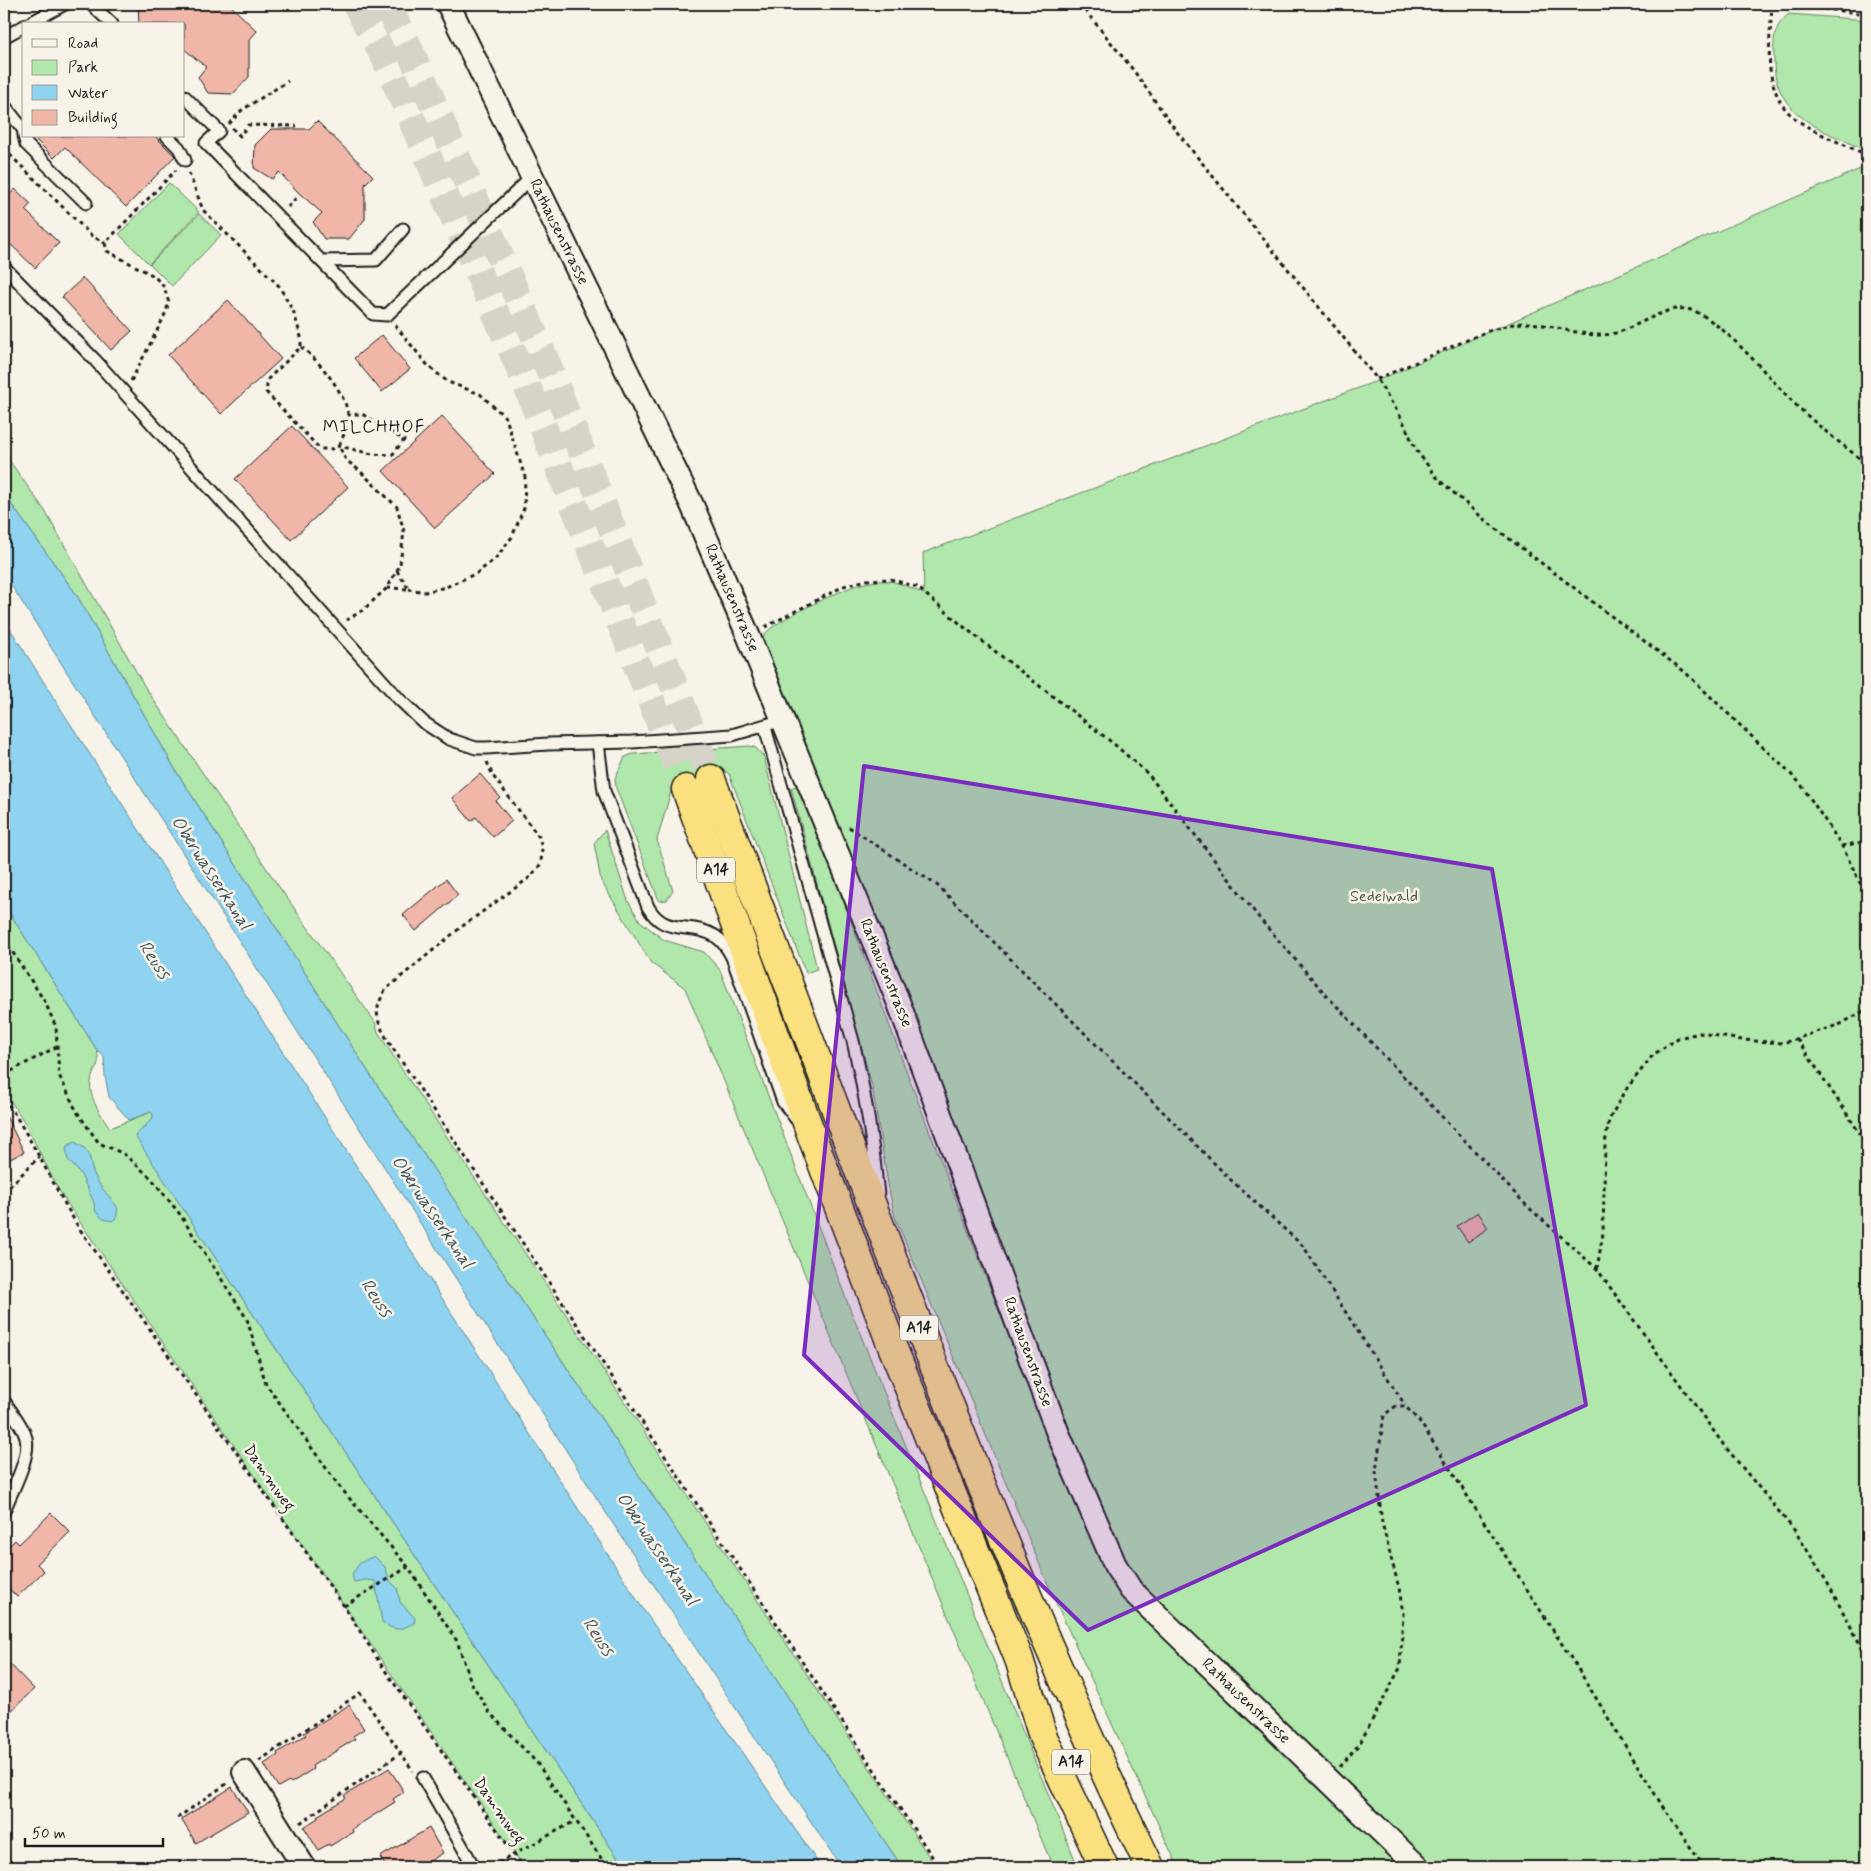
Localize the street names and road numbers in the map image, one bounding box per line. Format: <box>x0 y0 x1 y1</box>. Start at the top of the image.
street label: Rathausenstrasse <box>524 176 594 288</box>
street label: Rathausenstrasse <box>700 541 764 655</box>
road number: A14 <box>697 858 735 882</box>
street label: Rathausenstrasse <box>855 916 917 1030</box>
street label: Rathausenstrasse <box>998 1294 1058 1410</box>
road number: A14 <box>900 1316 938 1340</box>
street label: Dammweg <box>237 1440 300 1516</box>
street label: Rathausenstrasse <box>1197 1653 1295 1749</box>
road number: A14 <box>1052 1750 1090 1774</box>
street label: Dammweg <box>467 1773 530 1849</box>

